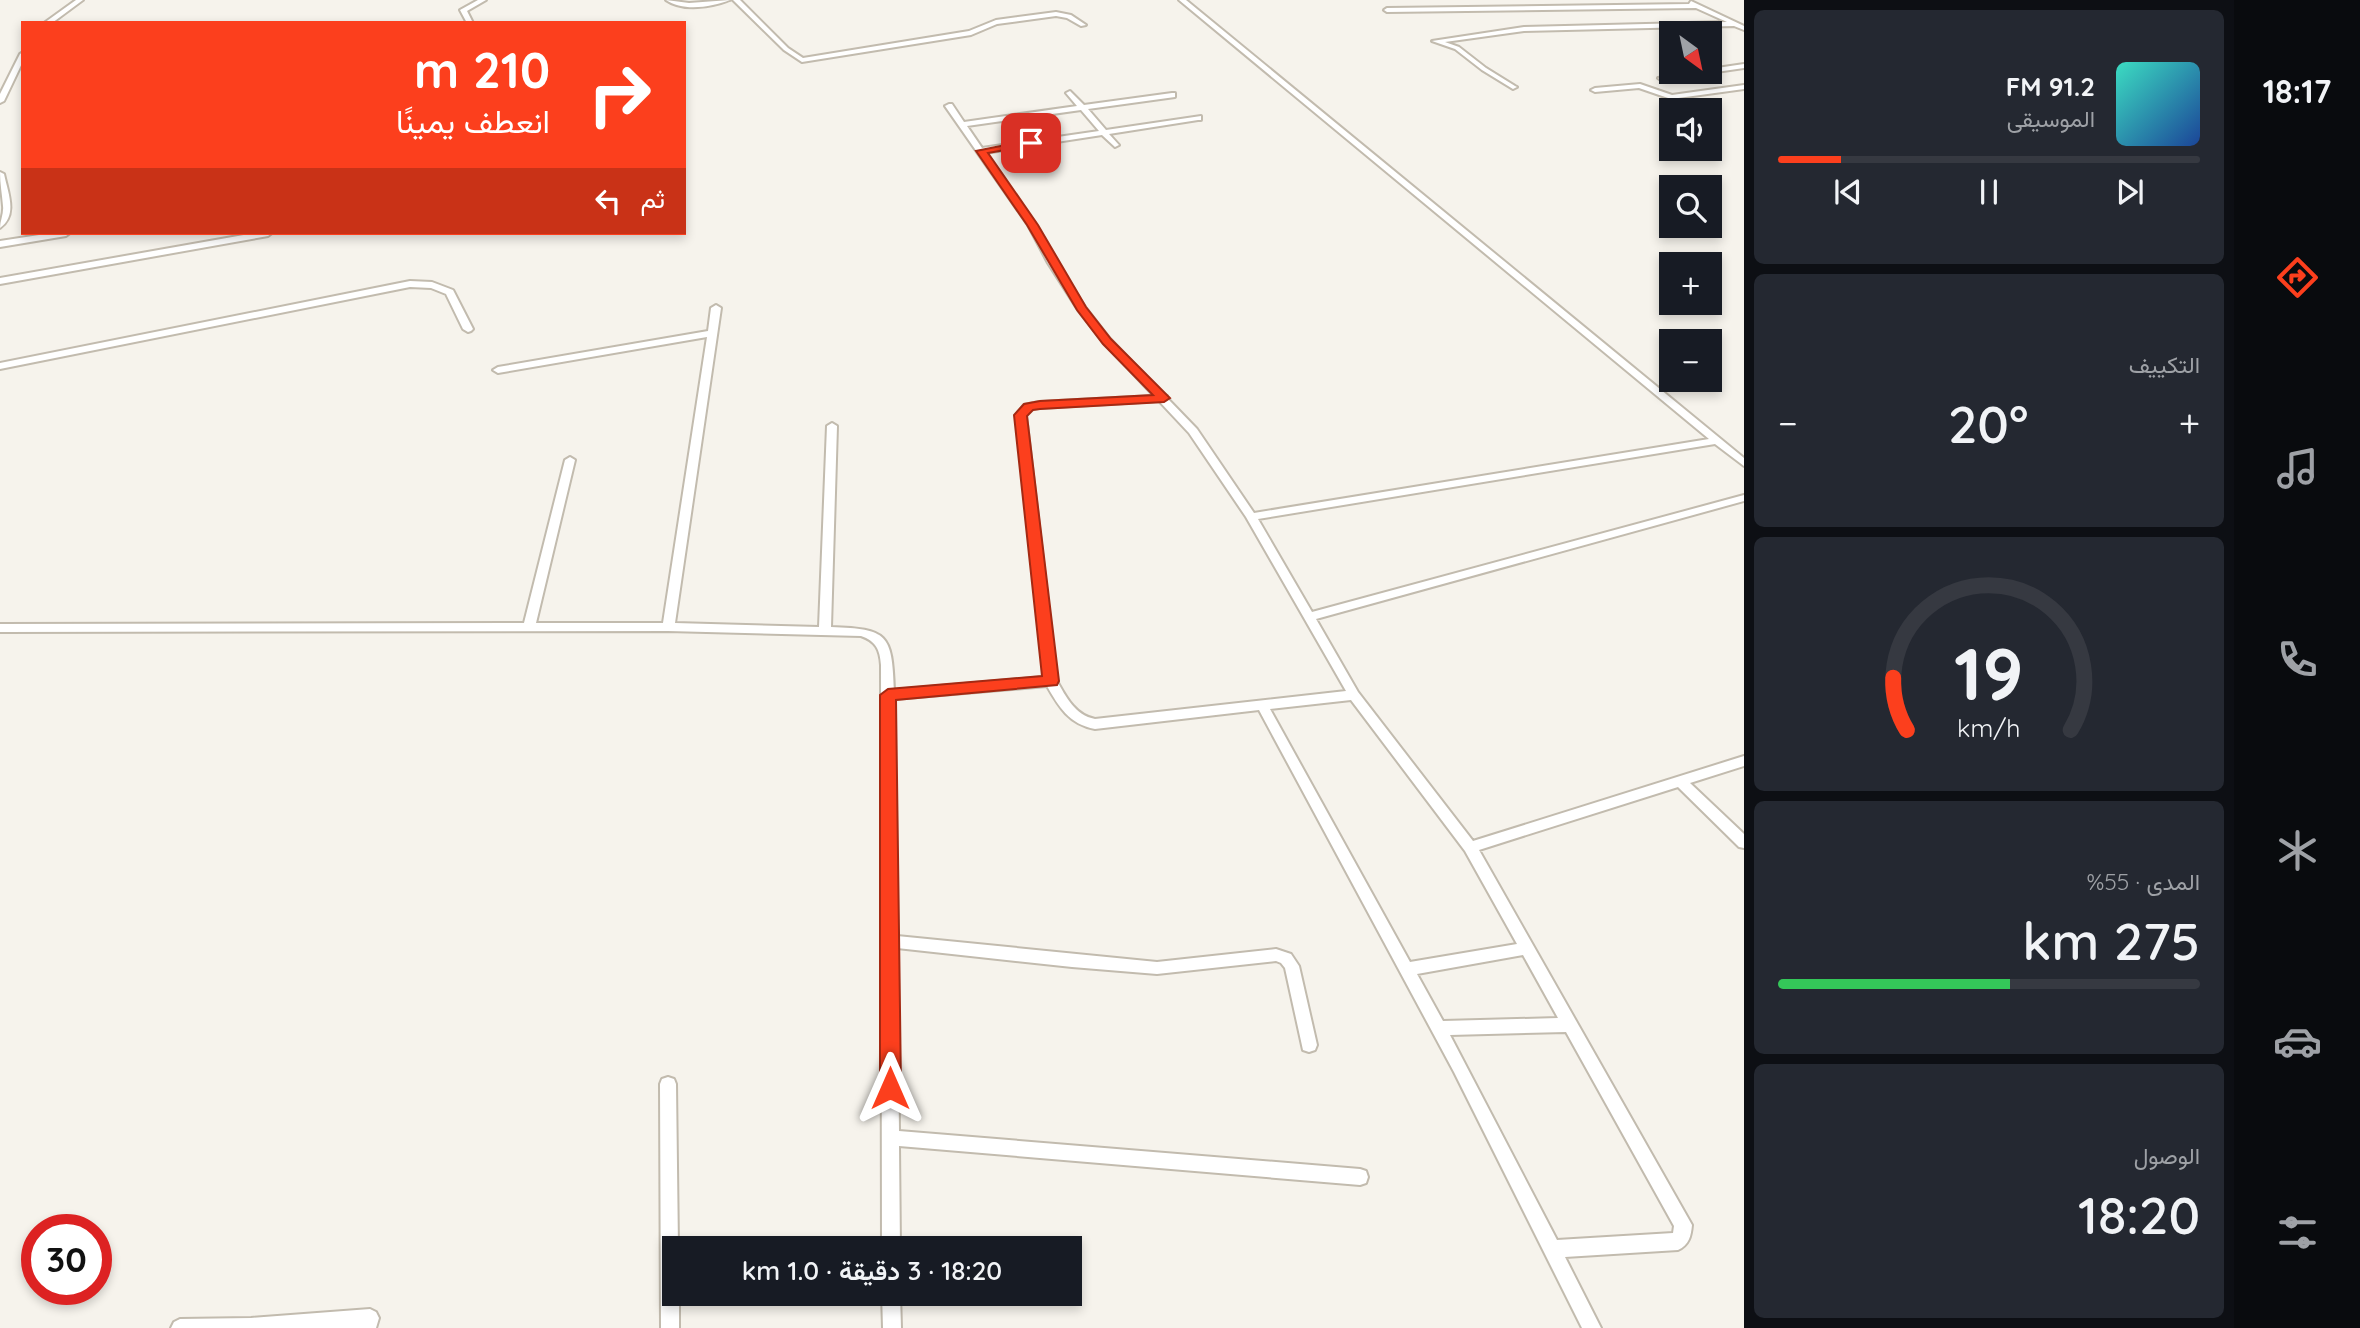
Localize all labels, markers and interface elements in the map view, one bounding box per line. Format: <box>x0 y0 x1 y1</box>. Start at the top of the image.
north arrow <box>1659 21 1722 84</box>
map controls <box>1659 21 1722 392</box>
text: 210 m <box>414 39 550 100</box>
icon: right <box>574 49 665 140</box>
text: 91.2 FM <box>2006 70 2095 103</box>
text: 18:17 <box>2263 71 2331 111</box>
button: sound <box>1659 98 1722 161</box>
text: انعطف يمينًا <box>396 101 550 141</box>
text: الموسيقى <box>2007 104 2095 133</box>
pin <box>1001 113 1061 173</box>
icon: arrive <box>1012 124 1050 162</box>
icon: previous <box>1829 173 1867 211</box>
icon: pause <box>1970 173 2008 211</box>
icon: next <box>2111 173 2149 211</box>
button: search <box>1659 175 1722 238</box>
icon: left <box>589 182 627 220</box>
text: ثم <box>641 182 665 215</box>
button: + <box>1659 252 1722 315</box>
icon: directions <box>2273 253 2322 302</box>
button: − <box>1659 329 1722 392</box>
text: التكييف <box>2129 350 2200 379</box>
text: 20° <box>1948 391 2028 456</box>
text: − <box>1778 399 1798 447</box>
text: + <box>2179 399 2200 447</box>
icon: music <box>2273 444 2322 493</box>
text: 19 <box>1954 627 2024 718</box>
icon: phone <box>2273 635 2322 684</box>
text: km/h <box>1957 712 2021 743</box>
icon: climate <box>2273 826 2322 875</box>
text: المدى · 55% <box>2086 867 2200 896</box>
text: 275 km <box>2022 908 2200 973</box>
icon: car <box>2273 1017 2322 1066</box>
position arrow <box>853 1051 927 1125</box>
text: الوصول <box>2134 1141 2200 1170</box>
text: 18:20 <box>2078 1182 2200 1247</box>
icon: filters <box>2273 1208 2322 1257</box>
speed limit sign: 30 <box>21 1214 112 1305</box>
text: 18:20 · 3 دقيقة · 1.0 km <box>742 1254 1002 1287</box>

